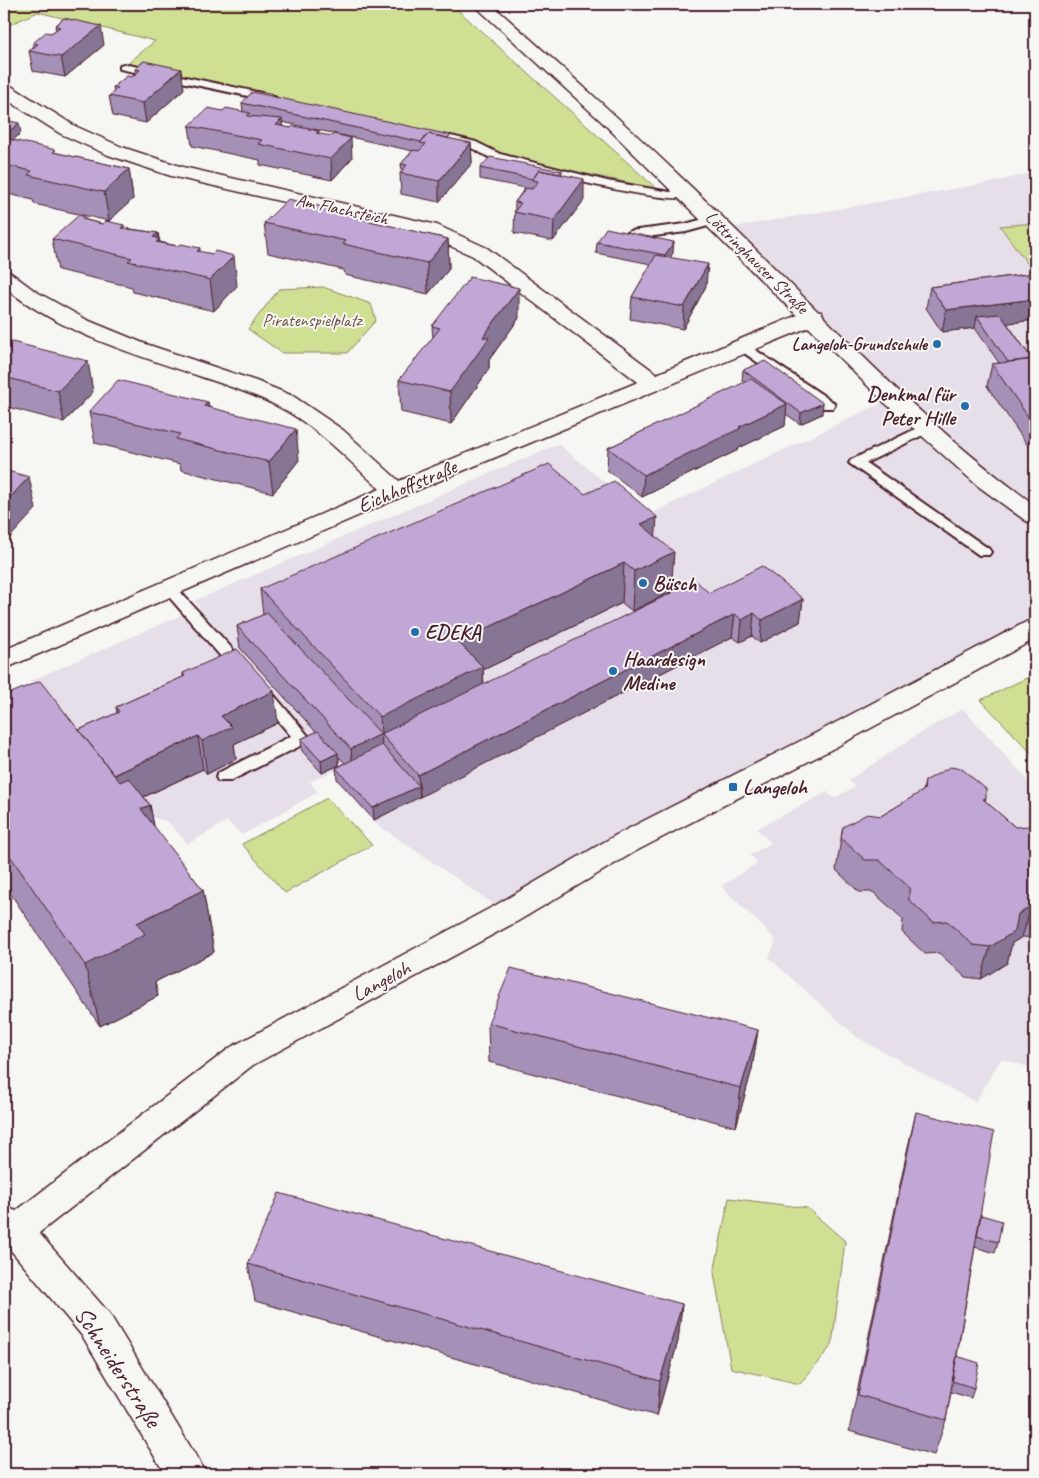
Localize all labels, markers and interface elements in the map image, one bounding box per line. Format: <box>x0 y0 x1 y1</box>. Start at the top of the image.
street label: Am Flachsteich <box>294 189 391 230</box>
street label: Löttringhauser Straße <box>701 206 814 319</box>
park label: Piratenspielplatz <box>262 309 364 331</box>
place label: Langeloh-Grundschule <box>792 333 929 355</box>
marker: Langeloh-Grundschule <box>931 338 943 350</box>
place label: Denkmal für Peter Hille <box>867 381 957 431</box>
marker: Denkmal für Peter Hille <box>959 400 971 412</box>
street label: Eichhoffstraße <box>354 453 462 518</box>
place label: Büsch <box>653 570 698 596</box>
marker: Büsch <box>637 577 649 589</box>
place label: EDEKA <box>425 619 482 645</box>
marker: EDEKA <box>409 626 421 638</box>
place label: Haardesign Medine <box>623 646 705 696</box>
marker: Haardesign Medine <box>607 665 619 677</box>
place label: Langeloh <box>743 774 808 800</box>
marker: Langeloh <box>727 781 739 793</box>
street label: Langeloh <box>347 954 416 1007</box>
street label: Schneiderstraße <box>67 1301 170 1435</box>

